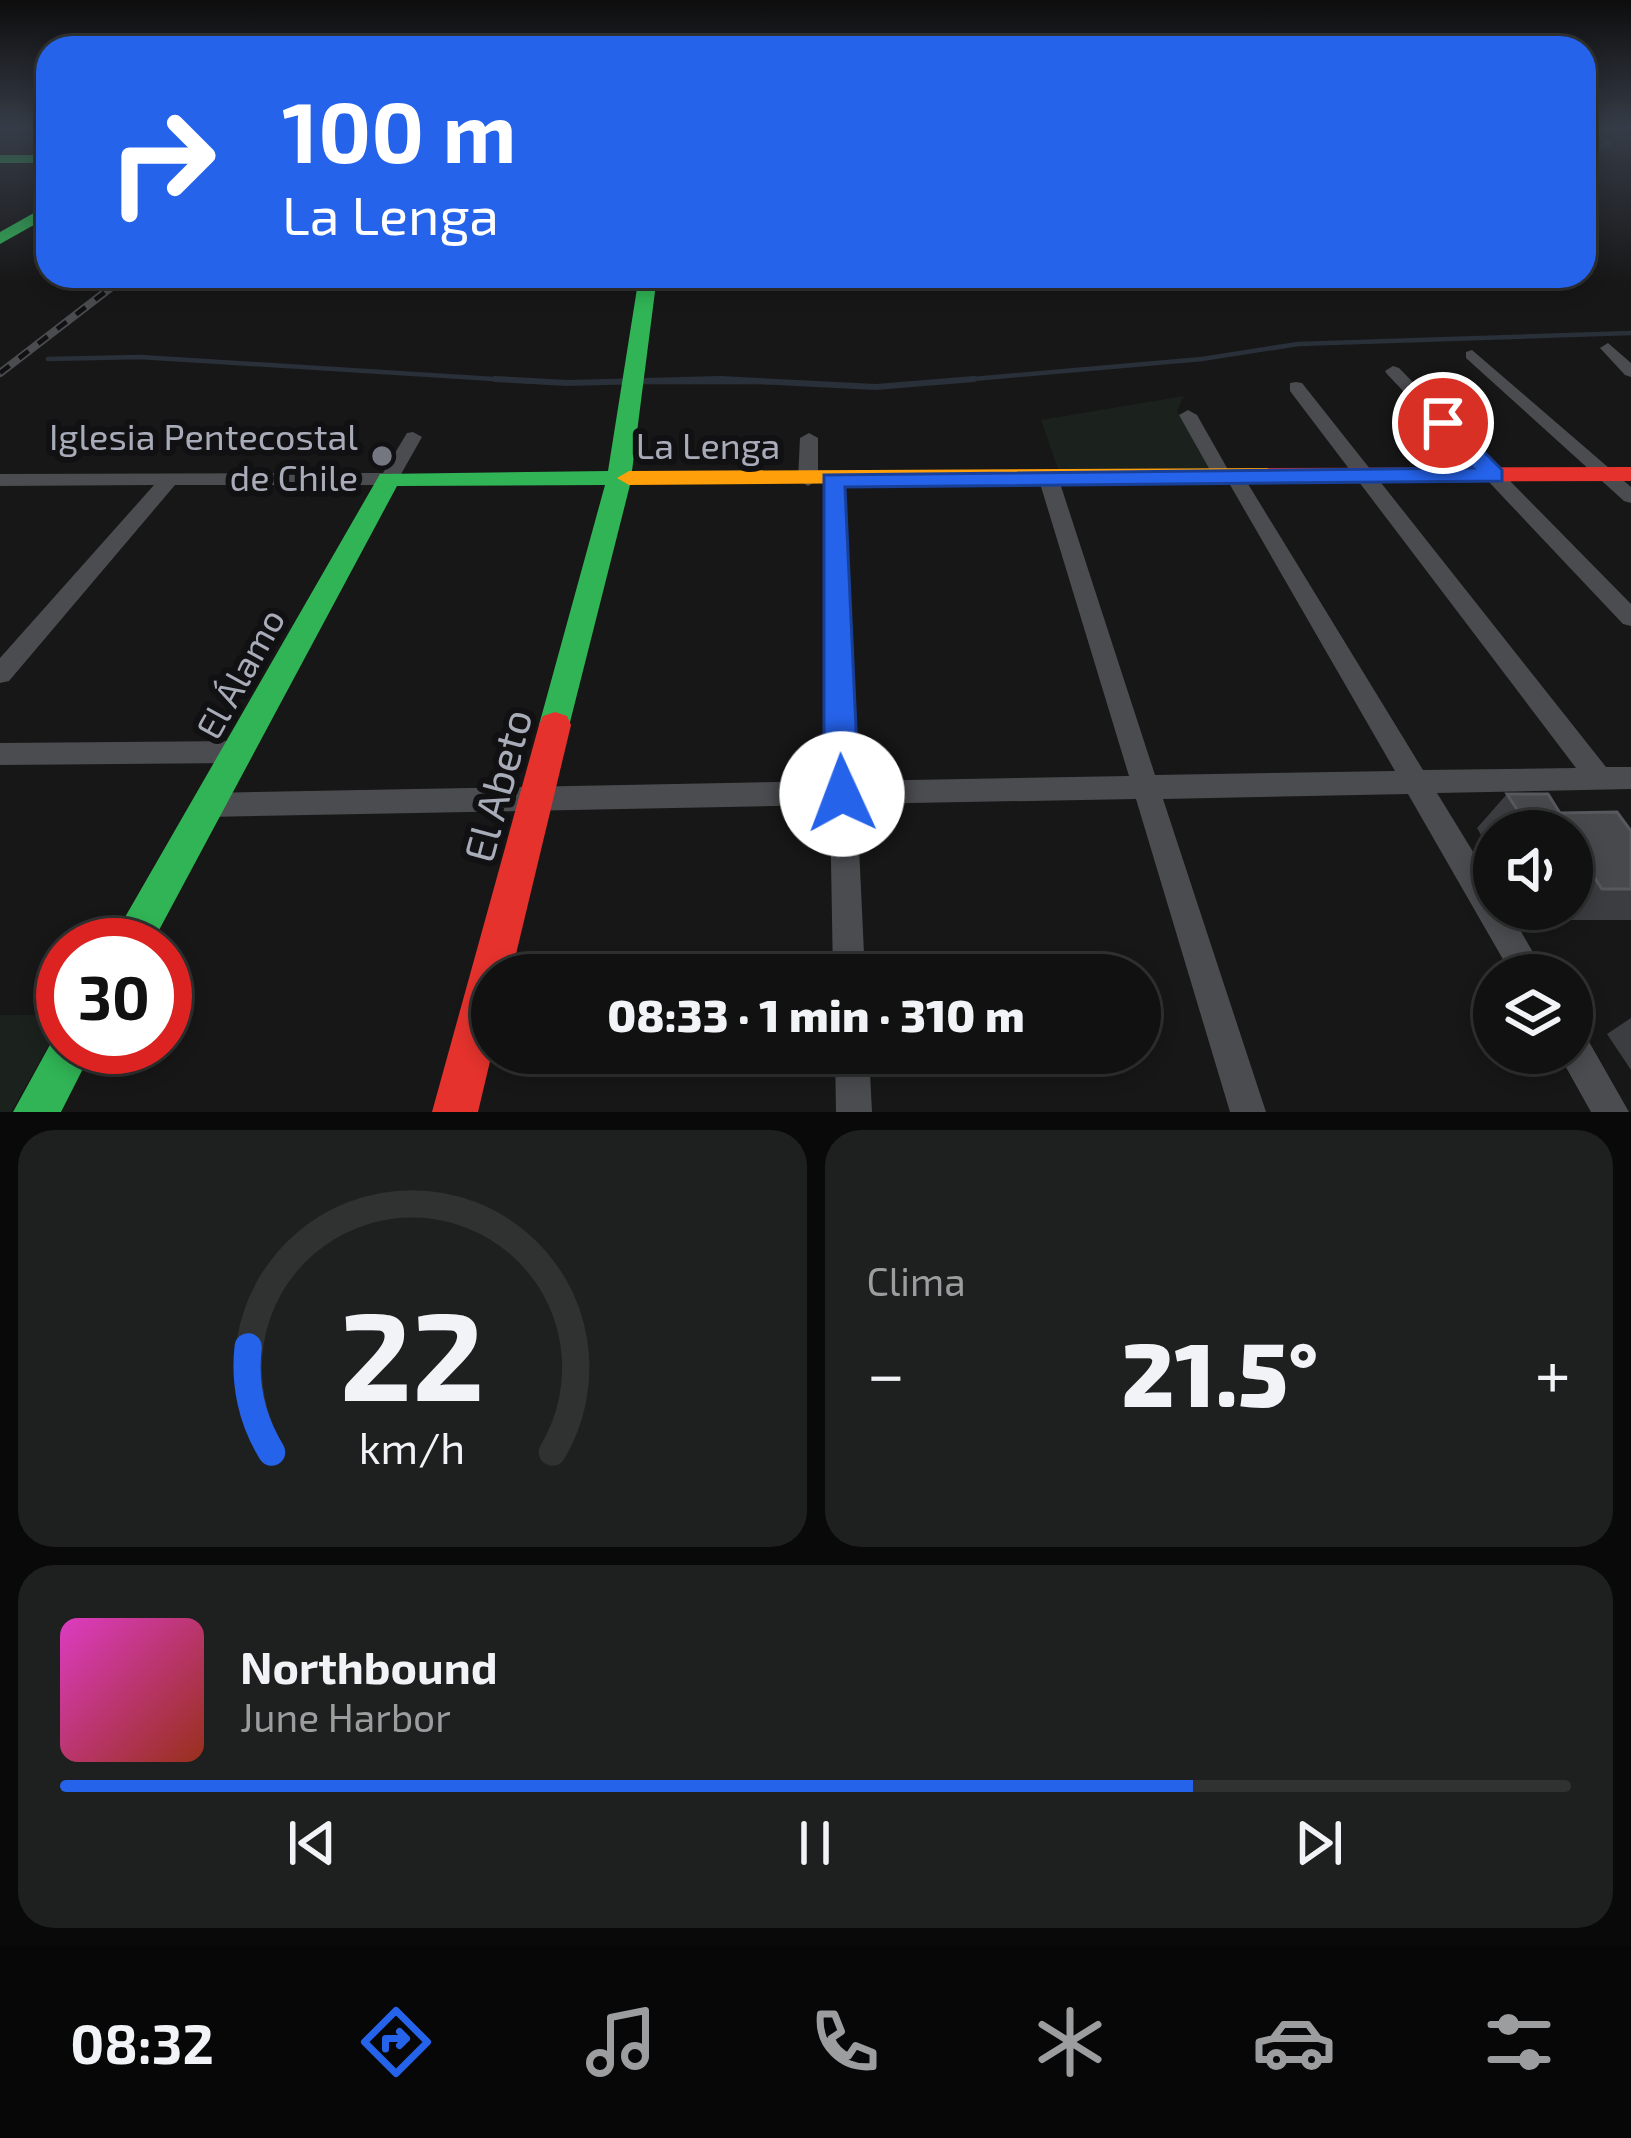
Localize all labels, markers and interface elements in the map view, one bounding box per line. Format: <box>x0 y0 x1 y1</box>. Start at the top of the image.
text: 100 m <box>282 79 516 180</box>
icon: right <box>84 84 240 240</box>
text: La Lenga <box>282 181 499 246</box>
pin <box>1392 372 1494 474</box>
icon: arrive <box>1410 390 1476 456</box>
place label: Iglesia Pentecostal de Chile <box>49 414 358 498</box>
street label: La Lenga <box>636 423 780 466</box>
marker: Iglesia Pentecostal de Chile <box>369 443 395 469</box>
street label: El Álamo <box>186 600 292 746</box>
street label: El Abeto <box>452 703 540 867</box>
position arrow <box>779 731 905 857</box>
map controls <box>1473 810 1593 1074</box>
button: sound <box>1473 810 1593 930</box>
speed limit sign: 30 <box>36 918 192 1074</box>
button: layers <box>1473 954 1593 1074</box>
text: 08:33 · 1 min · 310 m <box>607 987 1025 1041</box>
text: Clima <box>867 1257 966 1304</box>
text: 22 <box>340 1276 485 1426</box>
text: 21.5° <box>1121 1317 1318 1425</box>
text: − <box>867 1332 905 1411</box>
text: + <box>1535 1332 1571 1411</box>
text: km/h <box>359 1420 465 1472</box>
text: Northbound <box>240 1639 498 1693</box>
text: June Harbor <box>240 1693 451 1740</box>
icon: previous <box>279 1810 345 1876</box>
icon: pause <box>782 1810 848 1876</box>
icon: next <box>1286 1810 1352 1876</box>
icon: directions <box>354 2000 438 2084</box>
icon: music <box>579 2000 663 2084</box>
icon: phone <box>803 2000 887 2084</box>
icon: climate <box>1028 2000 1112 2084</box>
icon: car <box>1252 2000 1336 2084</box>
icon: filters <box>1477 2000 1561 2084</box>
text: 08:32 <box>70 2010 214 2075</box>

